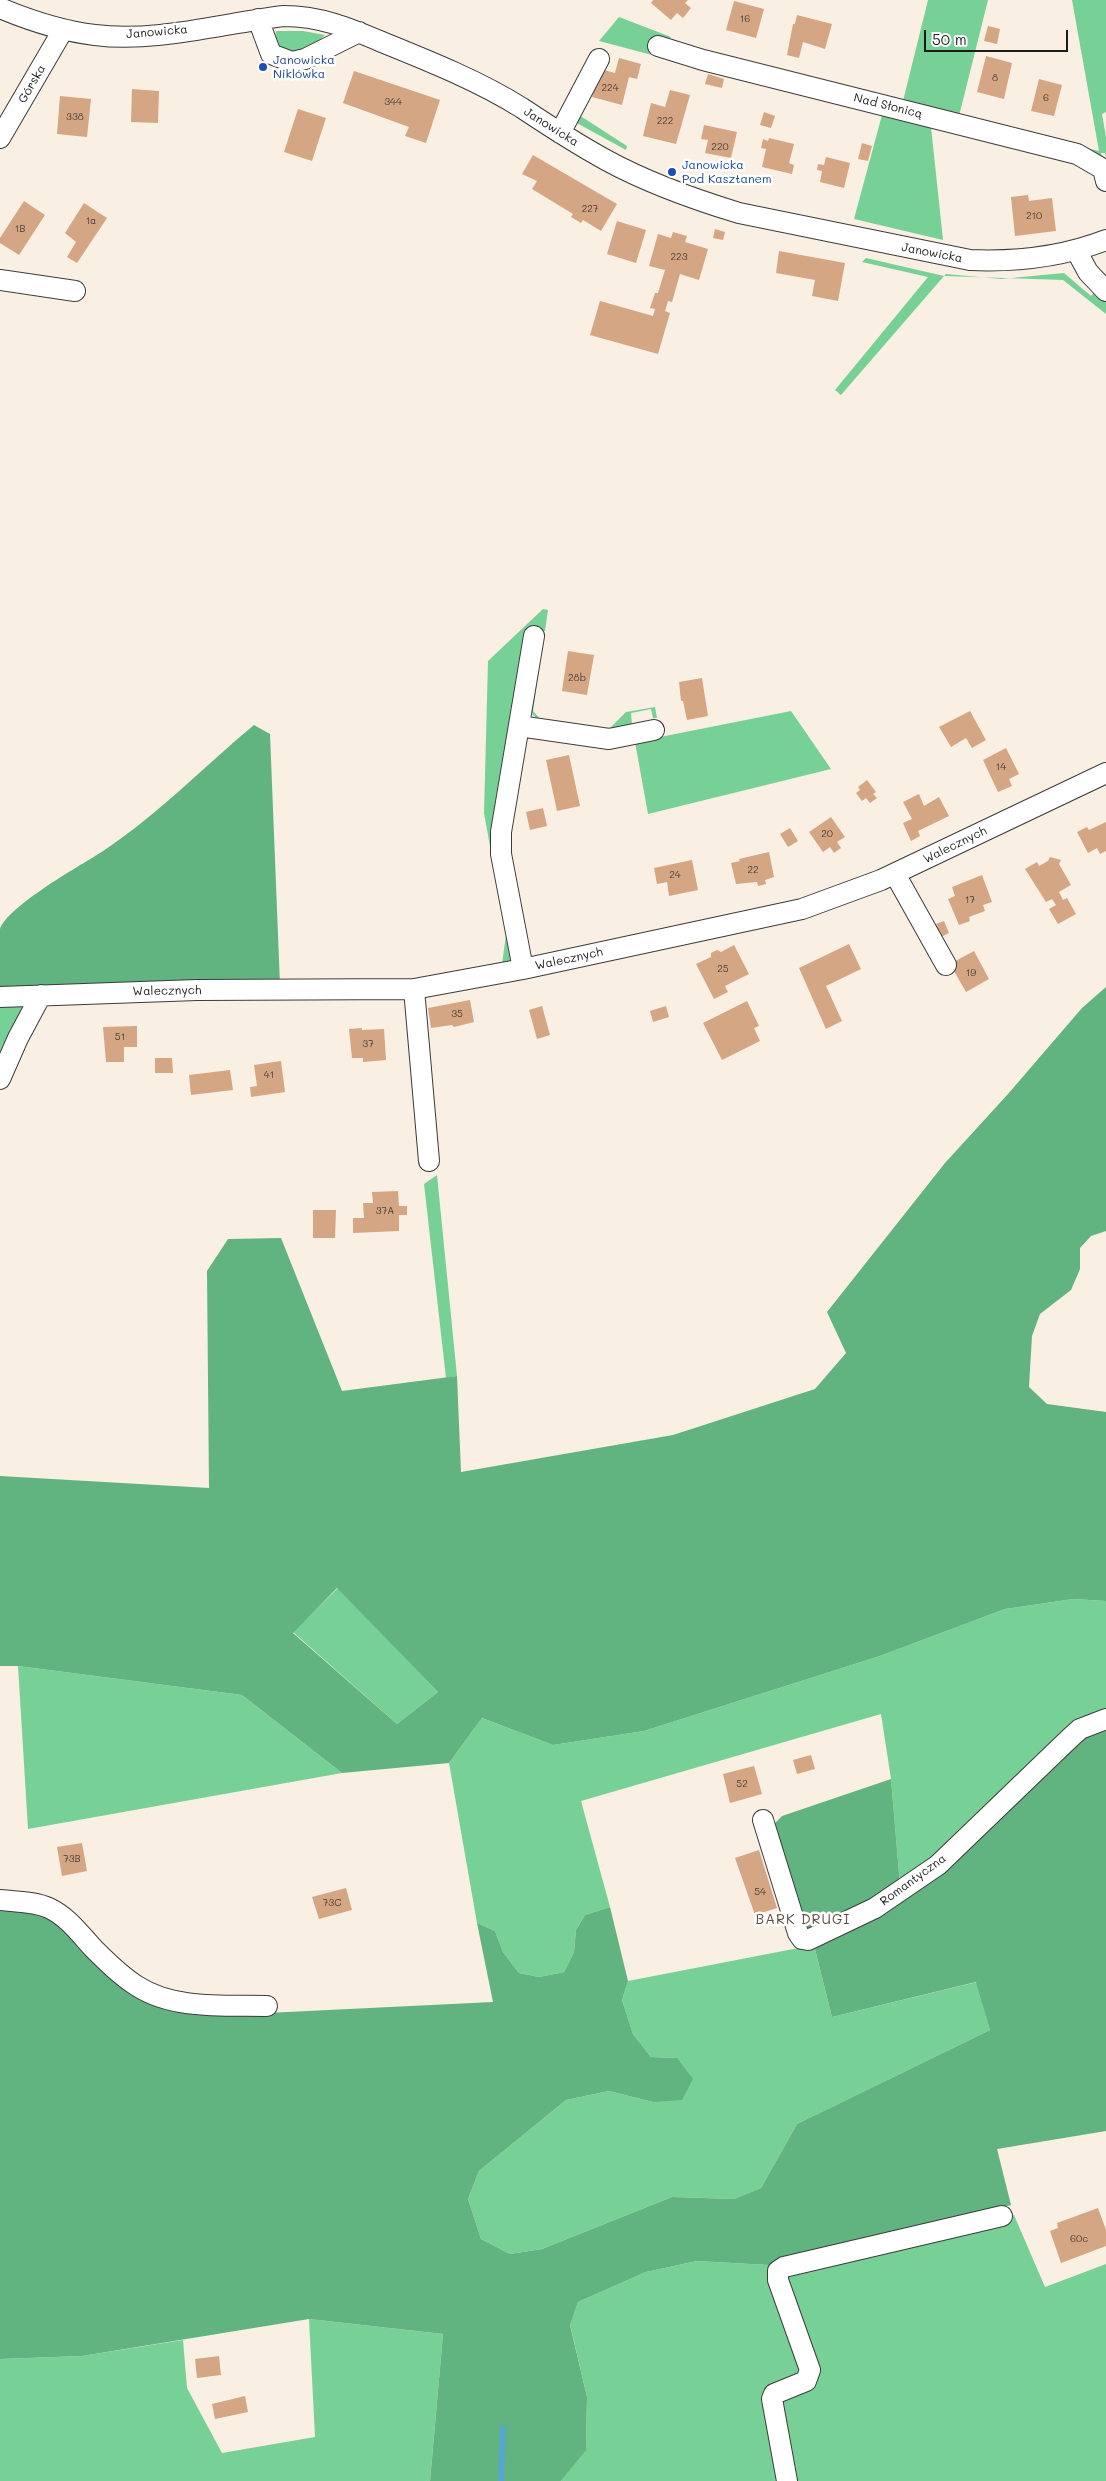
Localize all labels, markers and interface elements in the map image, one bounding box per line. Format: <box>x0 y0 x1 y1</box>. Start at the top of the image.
house number: 16 <box>740 13 750 25</box>
scale bar <box>926 20 1070 52</box>
street label: Janowicka <box>126 22 188 42</box>
text: 50 m <box>932 29 967 49</box>
place label: Janowicka Niklówka <box>273 53 335 81</box>
marker: Janowicka Niklówka <box>257 61 269 73</box>
street label: Górska <box>15 62 49 106</box>
house number: 8 <box>992 72 998 84</box>
house number: 224 <box>601 82 619 94</box>
street label: Nad Słonicą <box>852 91 924 121</box>
house number: 6 <box>1043 92 1049 104</box>
house number: 344 <box>384 96 402 108</box>
street label: Janowicka <box>521 105 581 149</box>
house number: 338 <box>66 111 84 123</box>
house number: 222 <box>657 115 673 127</box>
house number: 220 <box>711 141 729 153</box>
place label: Janowicka Pod Kasztanem <box>682 158 772 186</box>
marker: Janowicka Pod Kasztanem <box>666 166 678 178</box>
house number: 227 <box>582 203 598 215</box>
house number: 210 <box>1026 210 1042 222</box>
house number: 1a <box>86 215 96 227</box>
house number: 1B <box>15 223 25 235</box>
street label: Janowicka <box>900 240 964 266</box>
house number: 223 <box>671 251 687 263</box>
house number: 28b <box>568 672 586 684</box>
house number: 14 <box>996 761 1006 773</box>
street label: Walecznych <box>921 823 989 867</box>
house number: 20 <box>821 828 833 840</box>
house number: 22 <box>747 864 759 876</box>
house number: 24 <box>669 869 681 881</box>
house number: 17 <box>965 894 975 906</box>
street label: Walecznych <box>534 945 604 973</box>
house number: 25 <box>717 963 729 975</box>
house number: 19 <box>966 967 976 979</box>
street label: Walecznych <box>132 983 202 999</box>
house number: 35 <box>451 1008 463 1020</box>
house number: 51 <box>115 1031 125 1043</box>
house number: 37 <box>362 1038 374 1050</box>
house number: 41 <box>264 1069 274 1081</box>
house number: 37A <box>376 1205 394 1217</box>
house number: 52 <box>736 1778 748 1790</box>
street label: Romantyczna <box>877 1851 949 1909</box>
house number: 73B <box>63 1853 81 1865</box>
house number: 54 <box>754 1886 766 1898</box>
house number: 73C <box>323 1897 341 1909</box>
district label: BARK DRUGI <box>754 1912 852 1928</box>
house number: 60c <box>1070 2233 1088 2245</box>

